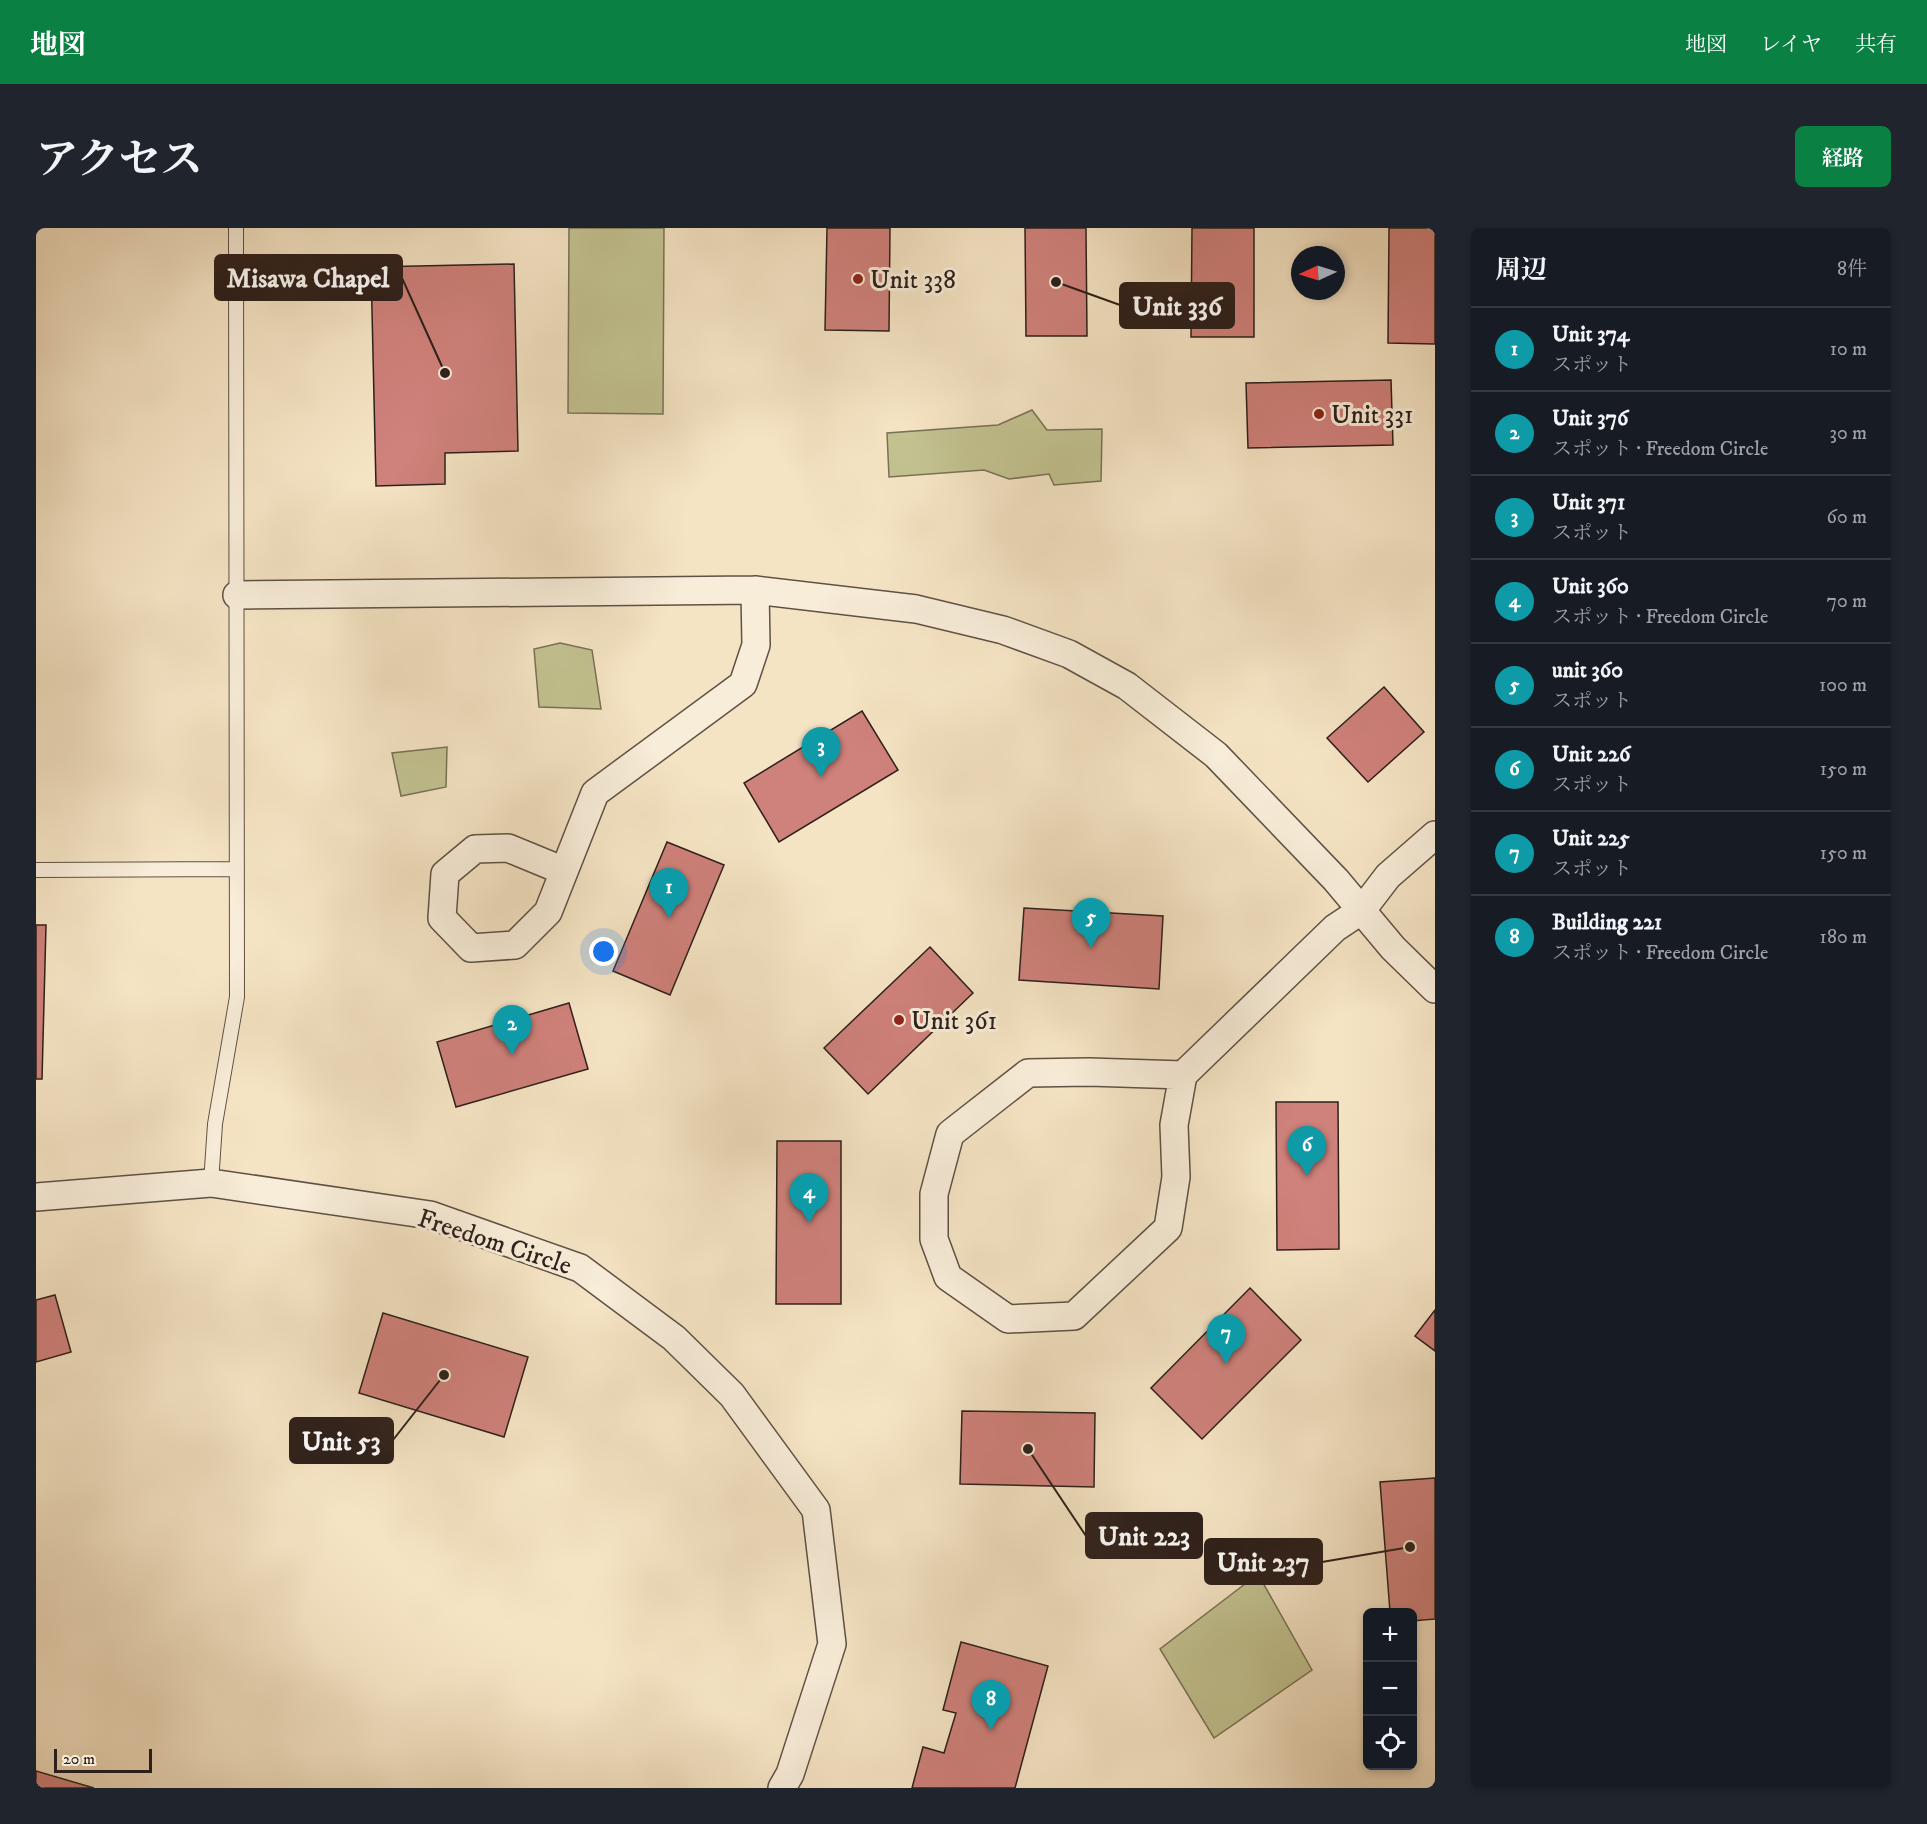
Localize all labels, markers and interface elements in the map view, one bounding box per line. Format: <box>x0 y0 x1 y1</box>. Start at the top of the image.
text: 地図 <box>30 28 86 63</box>
text: 地図 <box>1685 32 1727 58</box>
text: レイヤ <box>1760 32 1822 58</box>
text: 共有 <box>1855 32 1897 58</box>
button: 経路 <box>1795 126 1891 187</box>
text: アクセス <box>36 135 203 187</box>
north arrow <box>1291 246 1345 300</box>
text: 周辺 <box>1495 254 1547 287</box>
callout: Misawa Chapel <box>215 255 402 300</box>
text: 8件 <box>1837 257 1867 282</box>
text: Misawa Chapel <box>227 262 390 296</box>
place label: Unit 338 <box>870 264 956 297</box>
marker: Unit 338 <box>851 272 865 286</box>
callout: Unit 336 <box>1120 283 1234 328</box>
text: Unit 336 <box>1132 290 1224 324</box>
text: Unit 374 <box>1552 321 1629 348</box>
text: 1 <box>1511 337 1518 362</box>
text: 10 m <box>1830 337 1867 362</box>
text: スポット <box>1552 353 1632 378</box>
place label: Unit 331 <box>1331 399 1414 432</box>
text: Unit 376 <box>1552 405 1629 432</box>
marker: Unit 331 <box>1312 407 1326 421</box>
text: 2 <box>1510 421 1519 446</box>
text: 30 m <box>1829 421 1867 446</box>
text: スポット · Freedom Circle <box>1552 437 1768 462</box>
text: Unit 371 <box>1552 489 1625 516</box>
text: 3 <box>1511 505 1518 530</box>
text: 60 m <box>1827 505 1867 530</box>
text: スポット <box>1552 521 1632 546</box>
text: Unit 360 <box>1552 573 1629 600</box>
text: 4 <box>1509 589 1520 614</box>
text: 70 m <box>1826 589 1867 614</box>
text: スポット · Freedom Circle <box>1552 605 1768 630</box>
text: unit 360 <box>1552 657 1623 684</box>
text: 5 <box>1510 673 1519 698</box>
text: 100 m <box>1819 673 1867 698</box>
text: スポット <box>1552 689 1632 714</box>
pin: 3 <box>802 728 840 777</box>
text: Unit 226 <box>1552 741 1630 768</box>
text: 6 <box>1509 757 1520 782</box>
text: 150 m <box>1820 757 1867 782</box>
text: スポット <box>1552 773 1632 798</box>
text: Unit 225 <box>1552 825 1630 852</box>
text: 7 <box>1509 841 1520 866</box>
text: 150 m <box>1820 841 1867 866</box>
text: スポット <box>1552 857 1632 882</box>
pin: 1 <box>650 868 688 918</box>
pin: 5 <box>1072 898 1110 948</box>
text: Building 221 <box>1552 909 1662 936</box>
text: 8 <box>1509 925 1520 950</box>
text: 180 m <box>1820 925 1867 950</box>
your location <box>589 937 618 966</box>
text: スポット · Freedom Circle <box>1552 941 1768 966</box>
place label: Unit 361 <box>911 1005 997 1038</box>
pin: 2 <box>492 1006 532 1055</box>
marker: Unit 361 <box>892 1013 906 1027</box>
pin: 6 <box>1288 1126 1326 1176</box>
pin: 4 <box>790 1174 828 1223</box>
street label: Freedom Circle <box>413 1202 576 1283</box>
pin: 7 <box>1206 1314 1246 1364</box>
callout: Unit 53 <box>290 1418 393 1463</box>
text: Unit 53 <box>301 1425 381 1459</box>
callout: Unit 223 <box>1086 1513 1202 1558</box>
text: Unit 223 <box>1098 1520 1190 1554</box>
callout: Unit 237 <box>1205 1539 1322 1584</box>
text: Unit 237 <box>1216 1546 1310 1580</box>
map controls <box>1363 1608 1417 1770</box>
button: + <box>1363 1608 1417 1662</box>
button: − <box>1363 1662 1417 1716</box>
pin: 8 <box>972 1680 1010 1730</box>
button: locate <box>1363 1716 1417 1770</box>
scale bar <box>54 1746 152 1774</box>
text: 20 m <box>63 1749 95 1769</box>

